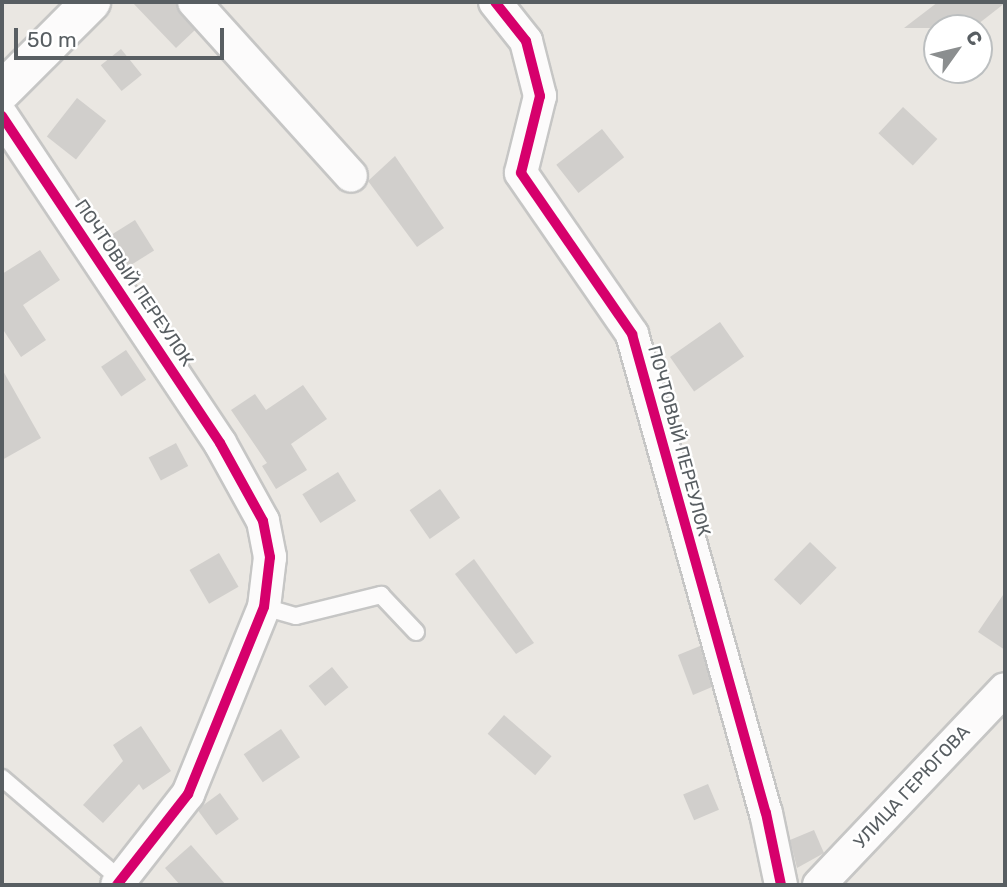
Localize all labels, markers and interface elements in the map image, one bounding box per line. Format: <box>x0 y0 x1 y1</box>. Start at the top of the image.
scale bar <box>18 14 228 58</box>
north arrow <box>923 14 993 84</box>
text: С <box>961 26 987 50</box>
text: 50 m <box>27 27 77 52</box>
street label: ПОЧТОВЫЙ ПЕРЕУЛОК <box>70 195 198 371</box>
street label: ПОЧТОВЫЙ ПЕРЕУЛОК <box>643 343 715 539</box>
street label: УЛИЦА ГЕРЮГОВА <box>849 721 975 853</box>

